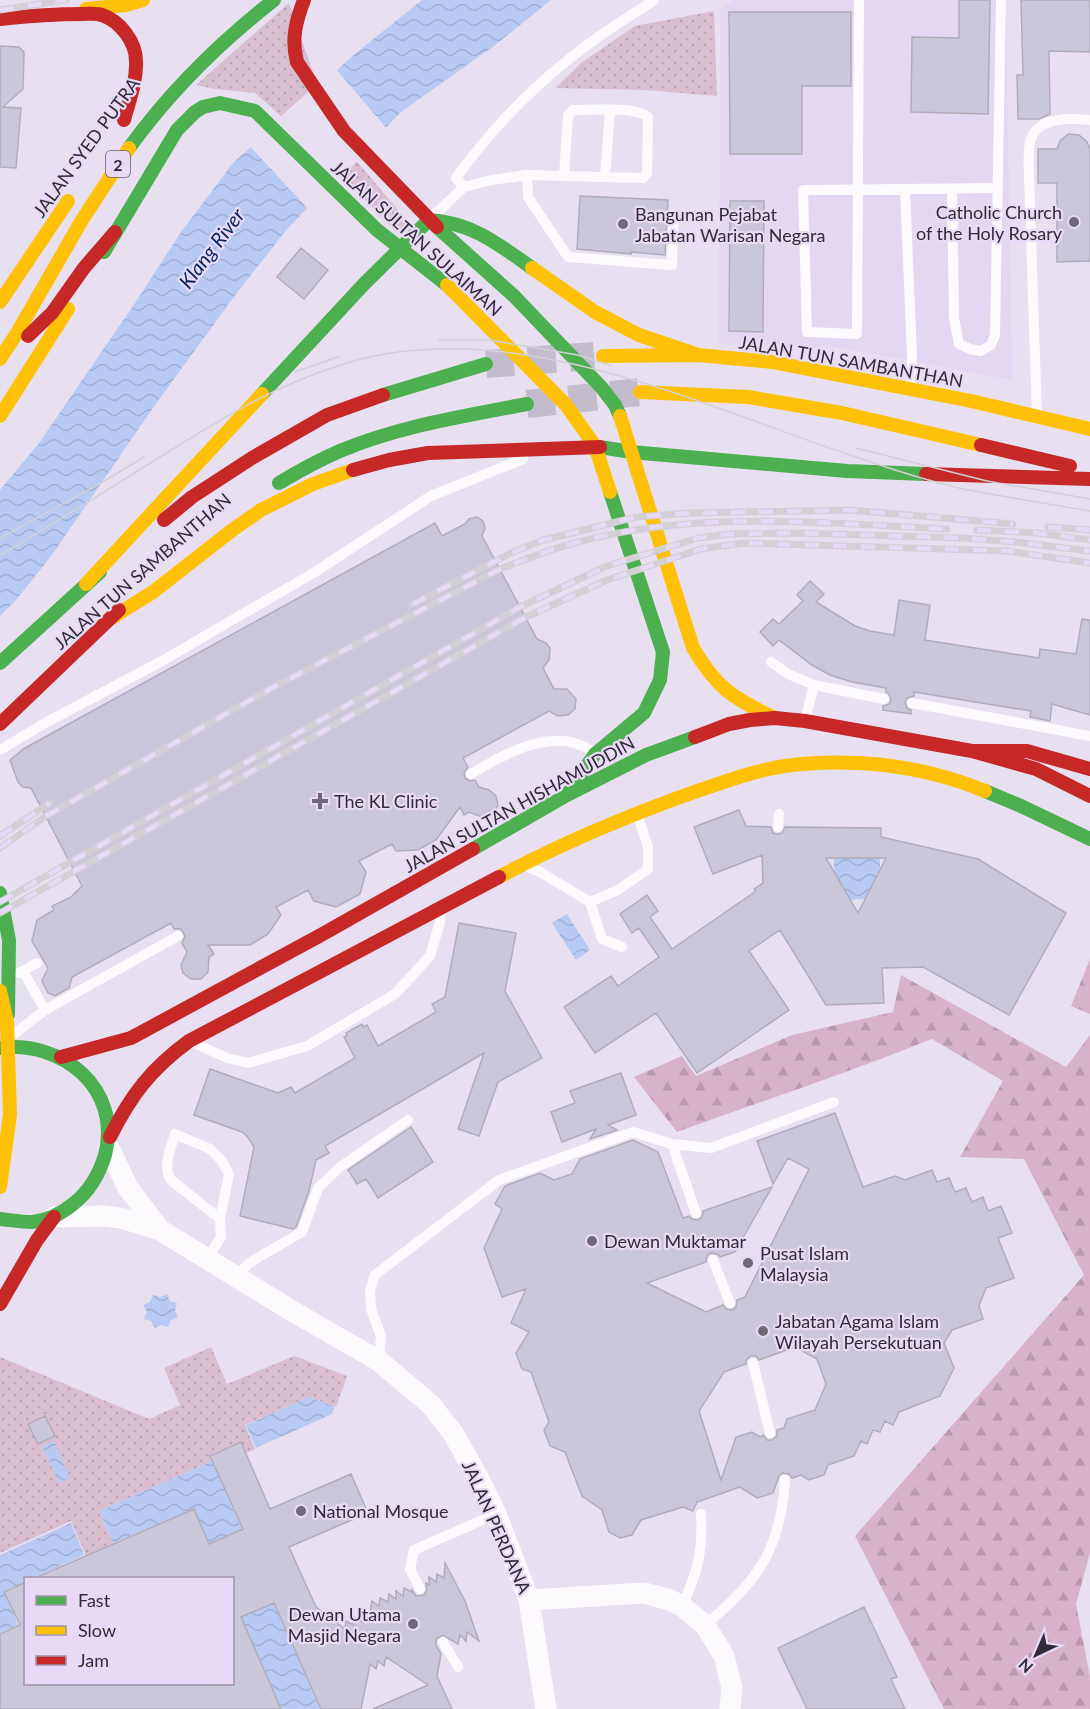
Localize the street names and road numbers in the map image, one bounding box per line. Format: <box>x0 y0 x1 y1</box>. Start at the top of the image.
street label: JALAN SYED PUTRA <box>28 72 144 221</box>
road number: 2 <box>106 151 130 177</box>
street label: JALAN SULTAN SULAIMAN <box>327 156 507 320</box>
street label: JALAN TUN SAMBANTHAN <box>737 330 965 392</box>
street label: JALAN TUN SAMBANTHAN <box>49 488 235 654</box>
street label: JALAN SULTAN HISHAMUDDIN <box>400 731 638 877</box>
street label: JALAN PERDANA <box>458 1457 537 1598</box>

